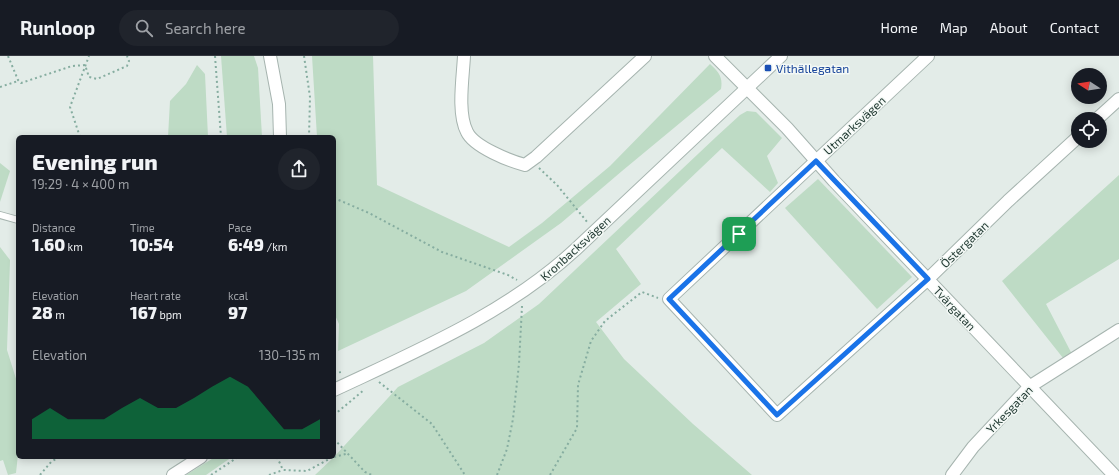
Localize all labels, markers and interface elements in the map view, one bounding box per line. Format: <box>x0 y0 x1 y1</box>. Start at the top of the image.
search box <box>119 10 399 46</box>
text: Runloop <box>20 16 95 39</box>
icon: search <box>133 17 155 39</box>
text: Search here <box>165 19 246 37</box>
text: Home <box>881 19 918 36</box>
text: Map <box>940 19 968 36</box>
text: About <box>990 19 1028 36</box>
text: Contact <box>1050 19 1099 36</box>
place label: Vithällegatan <box>776 61 849 75</box>
marker: Vithällegatan <box>763 63 773 73</box>
north arrow <box>1071 68 1107 104</box>
map controls <box>1071 68 1107 148</box>
street label: Utmarksvägen <box>820 93 888 157</box>
button: locate <box>1071 112 1107 148</box>
text: Evening run <box>32 148 158 174</box>
button: share <box>278 148 320 190</box>
text: 19:29 · 4 × 400 m <box>32 176 129 192</box>
street label: Kronbacksvägen <box>537 213 613 283</box>
pin <box>722 217 756 251</box>
street label: Östergatan <box>937 218 991 270</box>
text: Distance <box>32 221 75 234</box>
text: Time <box>130 221 155 234</box>
text: Pace <box>228 221 252 234</box>
icon: arrive <box>728 223 750 245</box>
text: 1.60 <box>32 234 65 254</box>
text: 10:54 <box>130 234 174 254</box>
text: 6:49 <box>228 234 264 254</box>
text: km <box>65 240 83 253</box>
text: /km <box>264 240 287 253</box>
street label: Tvärgatan <box>931 283 979 333</box>
text: Elevation <box>32 289 79 302</box>
text: Heart rate <box>130 289 181 302</box>
text: kcal <box>228 289 248 302</box>
text: 28 <box>32 302 53 322</box>
text: 167 <box>130 302 157 322</box>
text: 97 <box>228 302 247 322</box>
text: m <box>53 308 65 321</box>
text: bpm <box>157 308 182 321</box>
text: Elevation <box>32 347 87 363</box>
text: 130–135 m <box>259 347 320 363</box>
street label: Yrkesgatan <box>983 382 1035 436</box>

